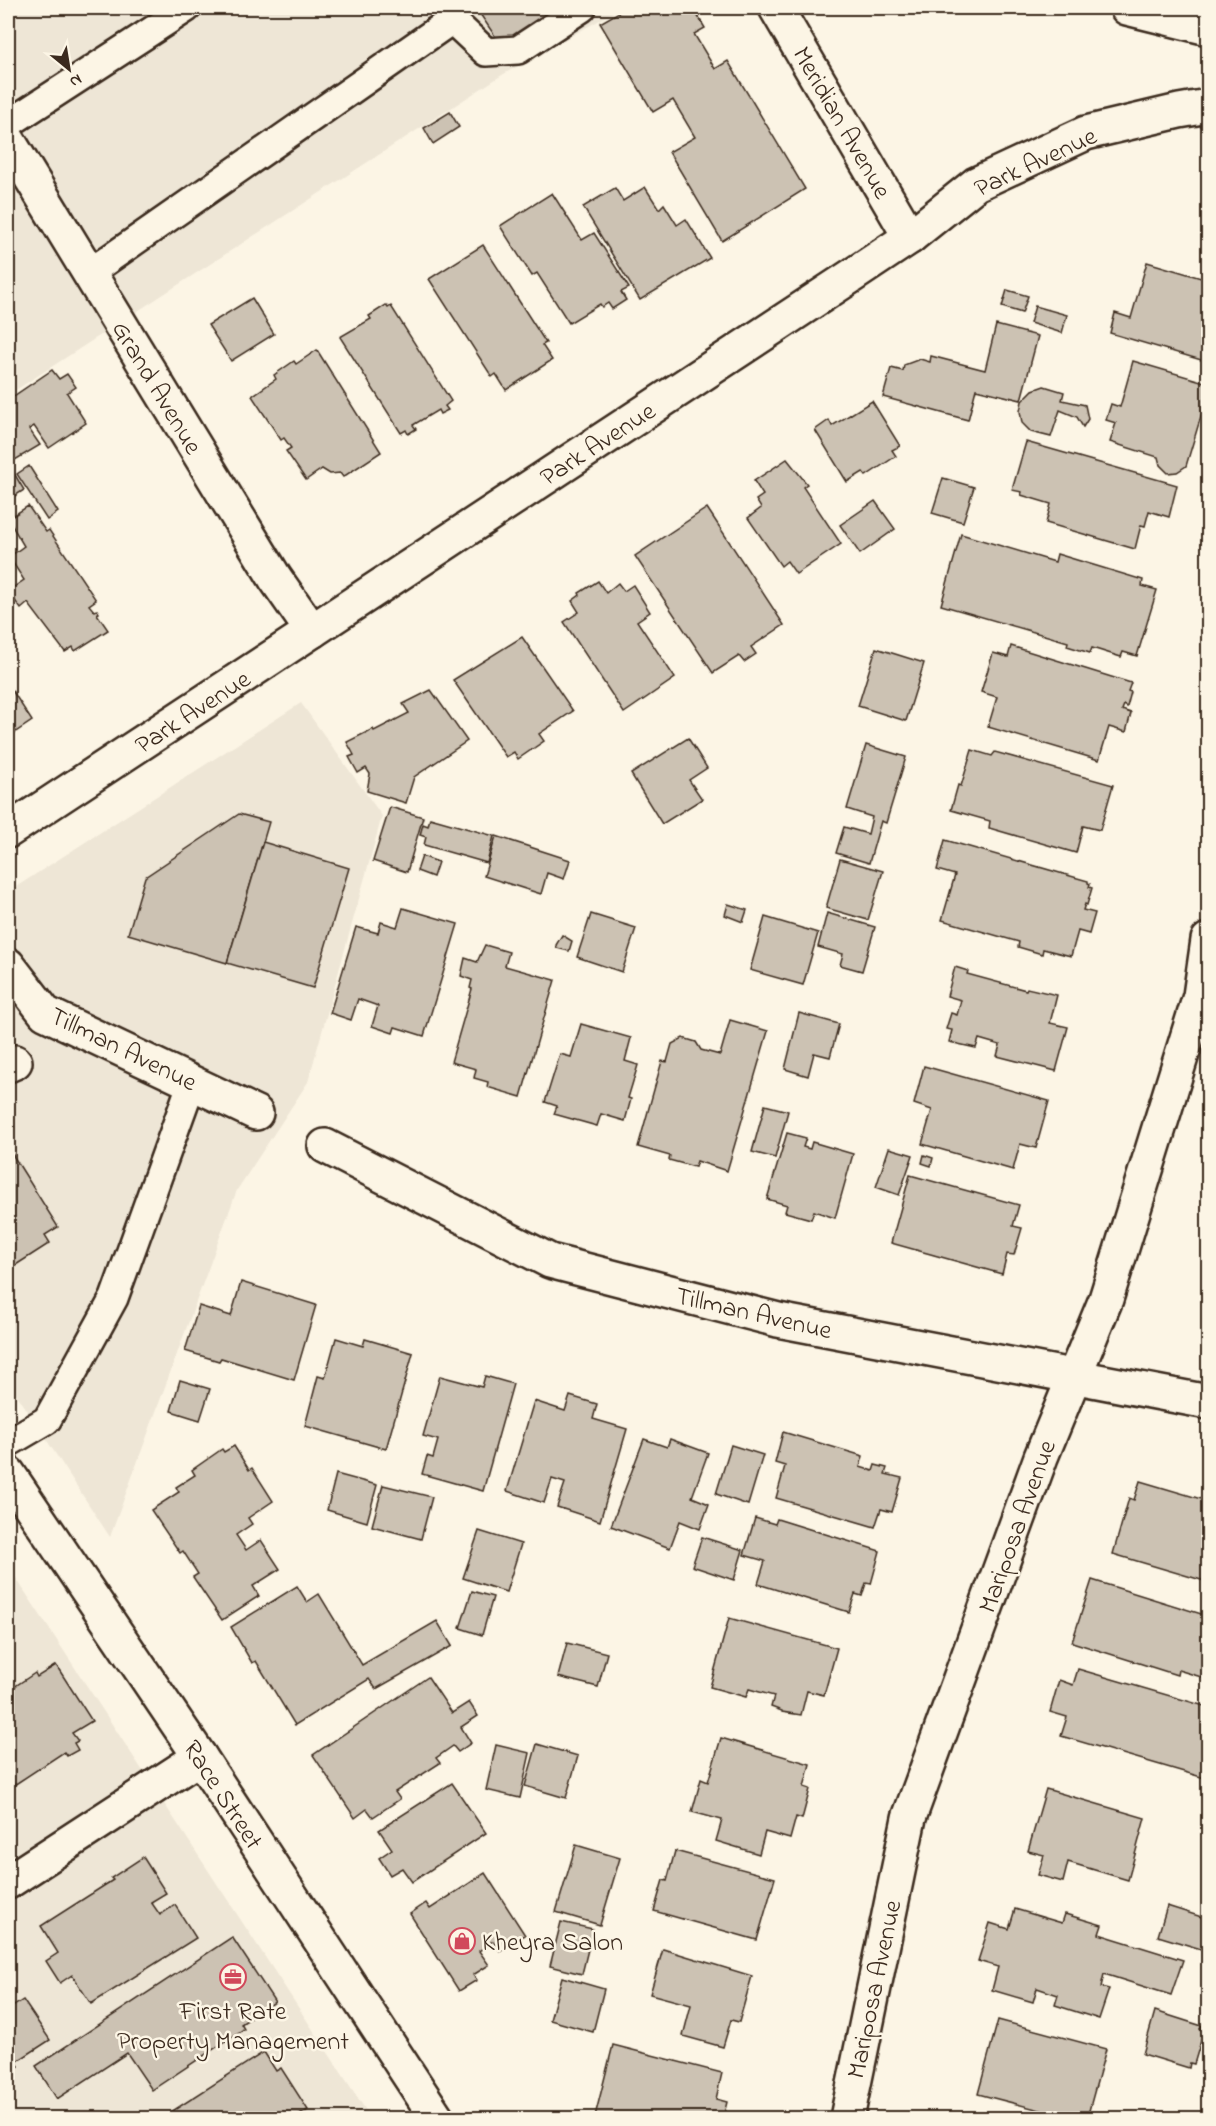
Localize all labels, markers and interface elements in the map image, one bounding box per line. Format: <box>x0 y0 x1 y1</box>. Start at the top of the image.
north arrow <box>39 39 99 99</box>
street label: Meridian Avenue <box>781 40 900 207</box>
text: N <box>65 67 86 93</box>
street label: Park Avenue <box>969 119 1104 209</box>
street label: Grand Avenue <box>100 314 211 463</box>
street label: Park Avenue <box>533 394 664 497</box>
street label: Park Avenue <box>128 662 259 765</box>
street label: Tillman Avenue <box>43 999 203 1103</box>
street label: Tillman Avenue <box>671 1278 836 1351</box>
street label: Mariposa Avenue <box>970 1435 1068 1619</box>
street label: Race Street <box>172 1733 271 1858</box>
street label: Mariposa Avenue <box>838 1896 913 2082</box>
place label: Kheyra Salon <box>482 1925 623 1963</box>
shop icon: Kheyra Salon <box>447 1926 477 1956</box>
office icon: First Rate Property Management <box>218 1962 248 1992</box>
place label: First Rate Property Management <box>117 1994 349 2062</box>

